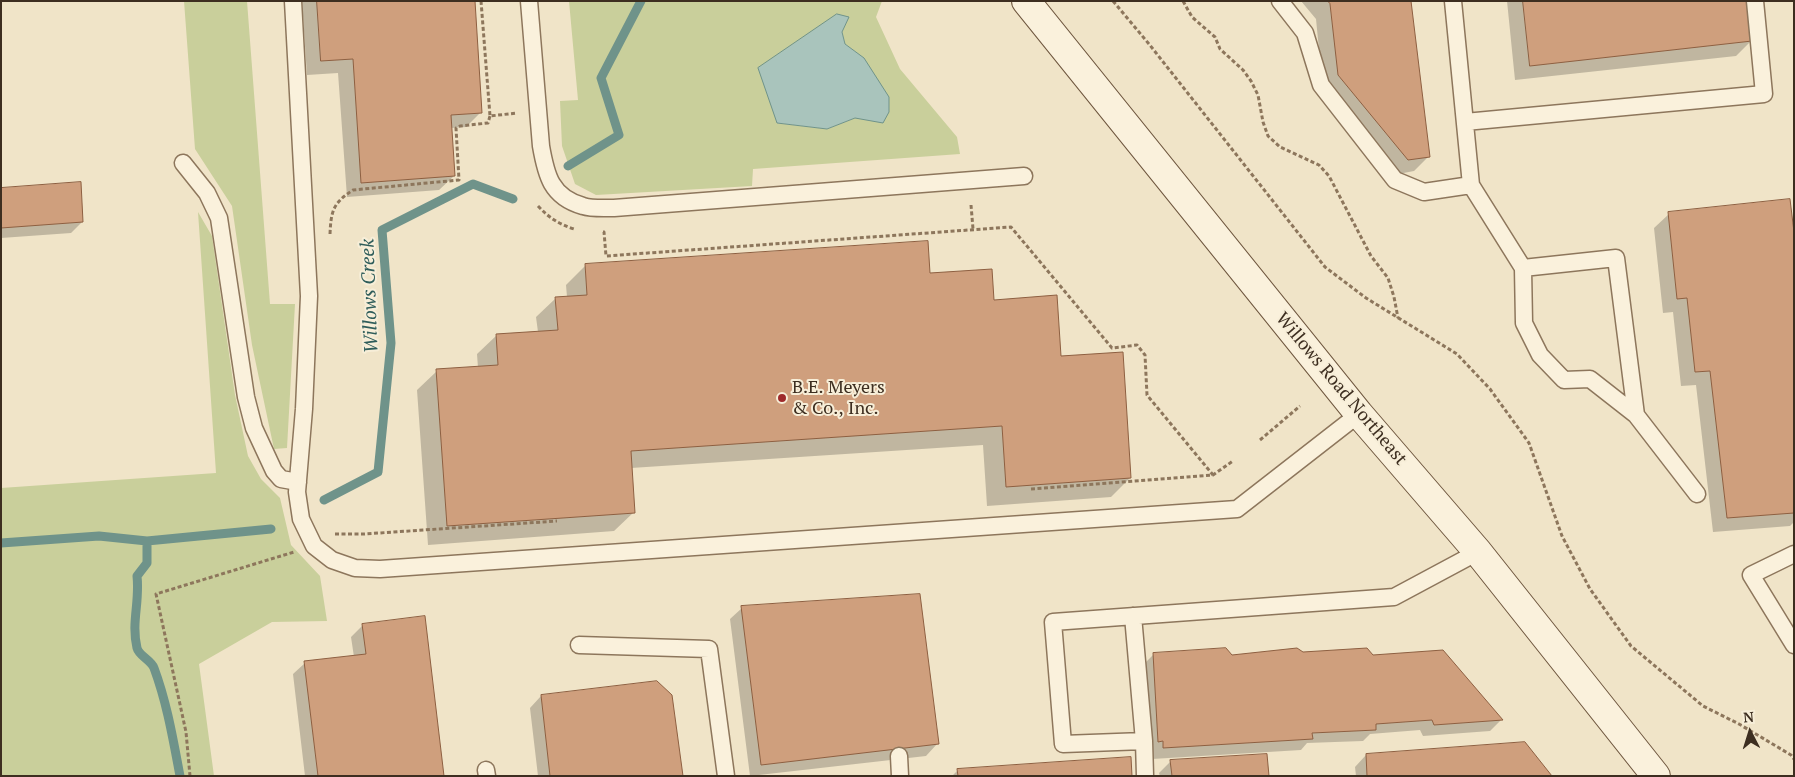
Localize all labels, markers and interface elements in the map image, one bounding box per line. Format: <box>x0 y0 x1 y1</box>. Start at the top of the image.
water label: Willows Creek <box>357 238 383 354</box>
street label: Willows Road Northeast <box>1271 308 1411 470</box>
place label: B.E. Meyers & Co., Inc. <box>792 377 885 419</box>
marker: B.E. Meyers & Co., Inc. <box>776 392 788 404</box>
north arrow <box>1725 707 1775 757</box>
text: N <box>1743 707 1755 726</box>

